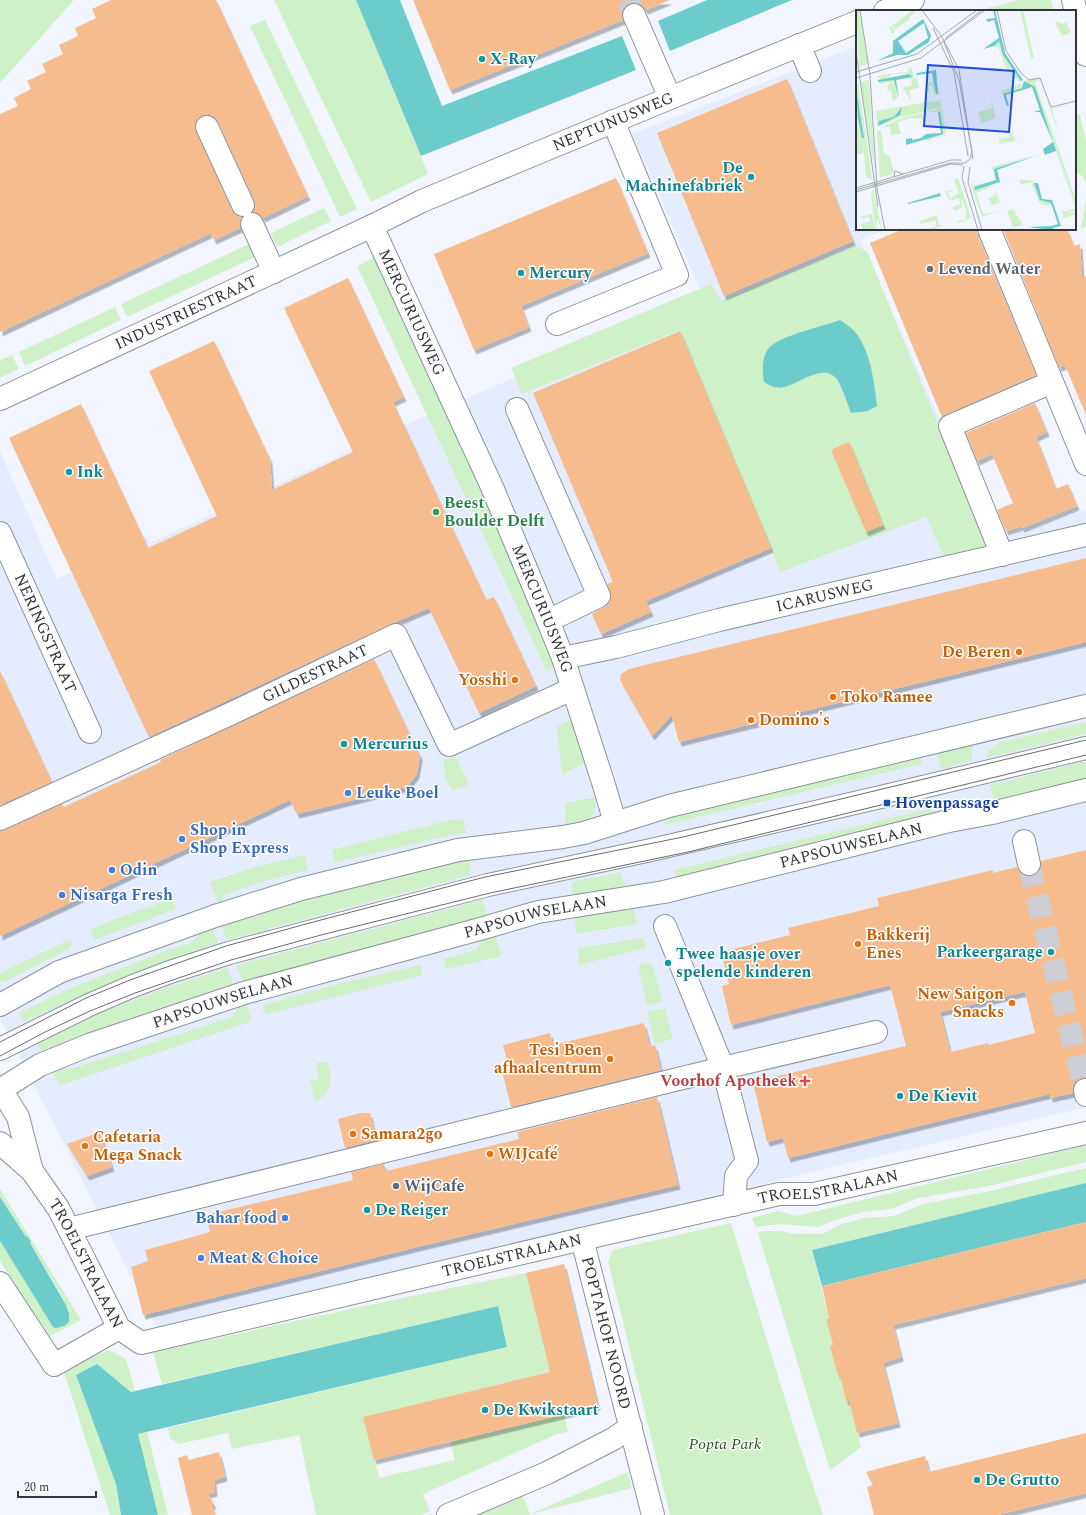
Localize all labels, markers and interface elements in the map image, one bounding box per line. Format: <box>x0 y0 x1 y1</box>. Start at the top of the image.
inset map <box>856 10 1076 230</box>
place label: X-Ray <box>490 47 537 71</box>
marker: X-Ray <box>477 54 487 64</box>
street label: NEPTUNUSWEG <box>549 86 677 158</box>
place label: De Machinefabriek <box>625 156 743 198</box>
marker: De Machinefabriek <box>746 172 756 182</box>
street label: MERCURIUSWEG <box>372 245 451 380</box>
place label: Levend Water <box>938 257 1041 281</box>
place label: Mercury <box>529 261 593 285</box>
marker: Levend Water <box>925 264 935 274</box>
marker: Mercury <box>516 268 526 278</box>
street label: INDUSTRIESTRAAT <box>111 269 261 356</box>
place label: Ink <box>77 460 103 484</box>
marker: Ink <box>64 467 74 477</box>
place label: Beest Boulder Delft <box>444 491 545 533</box>
marker: Beest Boulder Delft <box>431 507 441 517</box>
street label: MERCURIUSWEG <box>505 541 579 676</box>
street label: NERINGSTRAAT <box>8 570 83 697</box>
street label: ICARUSWEG <box>773 573 876 618</box>
street label: GILDESTRAAT <box>258 638 372 709</box>
place label: De Beren <box>942 640 1011 664</box>
marker: De Beren <box>1014 647 1024 657</box>
place label: Yosshi <box>458 668 507 692</box>
marker: Yosshi <box>510 675 520 685</box>
place label: Toko Ramee <box>841 685 933 709</box>
marker: Toko Ramee <box>828 692 838 702</box>
place label: Domino's <box>759 708 830 732</box>
marker: Domino's <box>746 715 756 725</box>
place label: Mercurius <box>352 732 428 756</box>
marker: Mercurius <box>339 739 349 749</box>
place label: Leuke Boel <box>356 781 439 805</box>
marker: Leuke Boel <box>343 788 353 798</box>
place label: Hovenpassage <box>895 791 999 815</box>
marker: Hovenpassage <box>882 798 892 808</box>
street label: PAPSOUWSELAAN <box>777 816 925 875</box>
place label: Shop in Shop Express <box>190 818 289 860</box>
marker: Shop in Shop Express <box>177 834 187 844</box>
place label: Odin <box>120 858 157 882</box>
marker: Odin <box>107 865 117 875</box>
place label: Nisarga Fresh <box>70 883 173 907</box>
street label: PAPSOUWSELAAN <box>461 889 609 945</box>
marker: Nisarga Fresh <box>57 890 67 900</box>
place label: Bakkerij Enes <box>866 923 930 965</box>
marker: Bakkerij Enes <box>853 939 863 949</box>
place label: Parkeergarage <box>937 940 1043 964</box>
place label: Twee haasje over spelende kinderen <box>676 942 812 984</box>
marker: Parkeergarage <box>1046 947 1056 957</box>
marker: Twee haasje over spelende kinderen <box>663 958 673 968</box>
street label: PAPSOUWSELAAN <box>149 968 296 1035</box>
place label: New Saigon Snacks <box>917 982 1004 1024</box>
marker: New Saigon Snacks <box>1007 998 1017 1008</box>
place label: Tesi Boen afhaalcentrum <box>494 1038 603 1080</box>
marker: Tesi Boen afhaalcentrum <box>605 1054 615 1064</box>
place label: Voorhof Apotheek <box>660 1069 797 1093</box>
marker: Voorhof Apotheek <box>800 1076 810 1086</box>
place label: De Kievit <box>908 1084 978 1108</box>
marker: De Kievit <box>895 1091 905 1101</box>
place label: Samara2go <box>361 1122 443 1146</box>
place label: Cafetaria Mega Snack <box>93 1125 183 1167</box>
marker: Samara2go <box>348 1129 358 1139</box>
marker: Cafetaria Mega Snack <box>80 1141 90 1151</box>
place label: WIJcafé <box>498 1142 558 1166</box>
marker: WIJcafé <box>485 1149 495 1159</box>
street label: TROELSTRALAAN <box>755 1163 901 1211</box>
place label: WijCafe <box>404 1174 465 1198</box>
marker: WijCafe <box>391 1181 401 1191</box>
street label: TROELSTRALAAN <box>43 1194 129 1333</box>
place label: De Reiger <box>375 1198 448 1222</box>
marker: De Reiger <box>362 1205 372 1215</box>
place label: Bahar food <box>195 1206 277 1230</box>
marker: Bahar food <box>280 1213 290 1223</box>
street label: TROELSTRALAAN <box>439 1227 584 1284</box>
place label: Meat & Choice <box>209 1246 319 1270</box>
marker: Meat & Choice <box>196 1253 206 1263</box>
street label: POPTAHOF NOORD <box>575 1254 637 1412</box>
place label: De Kwikstaart <box>493 1398 599 1422</box>
marker: De Kwikstaart <box>480 1405 490 1415</box>
park label: Popta Park <box>689 1432 762 1456</box>
place label: De Grutto <box>985 1468 1059 1492</box>
scale bar <box>18 1473 96 1499</box>
marker: De Grutto <box>972 1475 982 1485</box>
text: 20 m <box>24 1478 49 1497</box>

